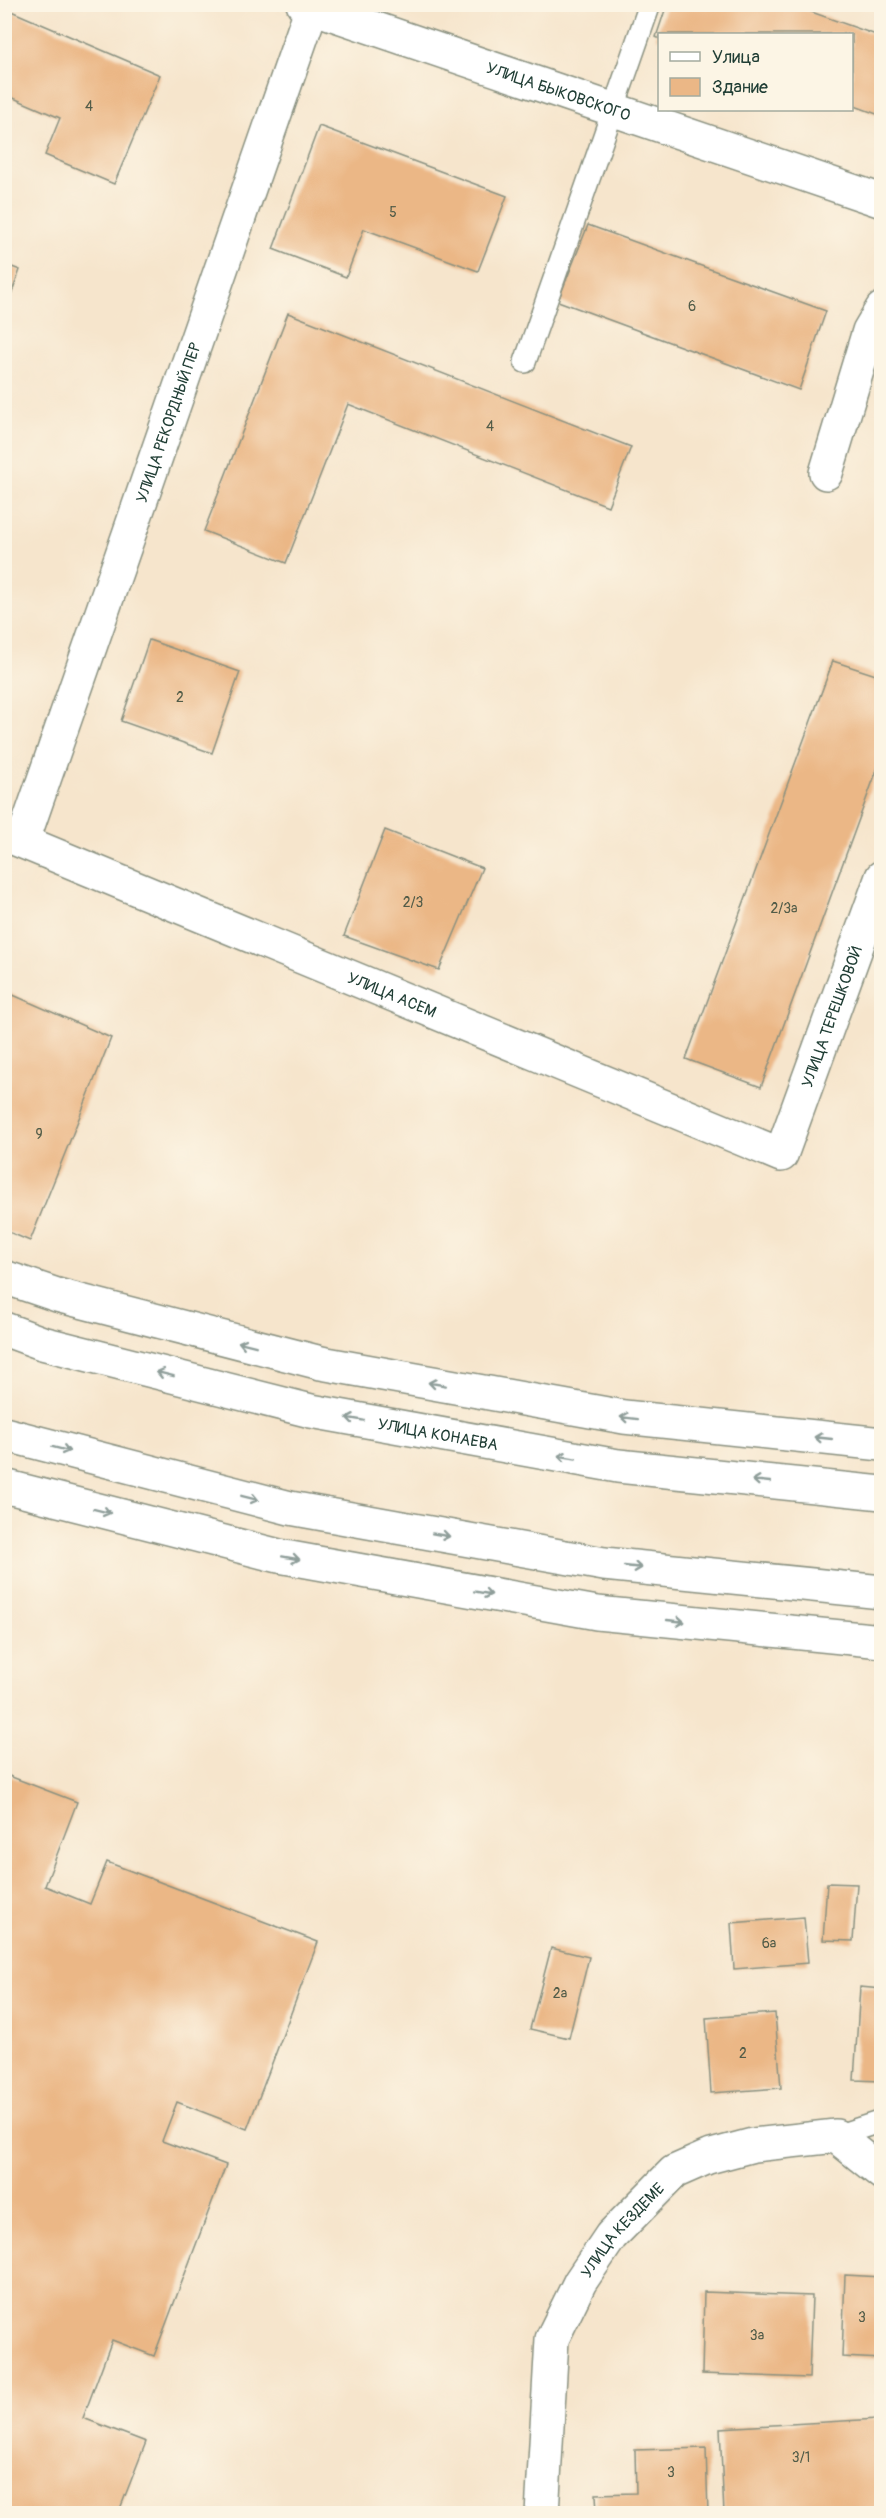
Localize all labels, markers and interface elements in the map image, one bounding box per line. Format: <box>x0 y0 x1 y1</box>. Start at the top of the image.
legend <box>658 33 853 111</box>
text: Улица <box>712 46 760 69</box>
street label: УЛИЦА БЫКОВСКОГО <box>484 58 633 126</box>
text: Здание <box>712 76 768 99</box>
house number: 4 <box>85 98 93 115</box>
house number: 5 <box>389 204 397 221</box>
house number: 6 <box>688 298 696 315</box>
street label: УЛИЦА РЕКОРДНЫЙ ПЕР <box>132 340 206 505</box>
house number: 4 <box>486 418 494 435</box>
house number: 2 <box>176 689 184 706</box>
house number: 2/3 <box>403 894 424 911</box>
house number: 2/3а <box>770 900 798 917</box>
street label: УЛИЦА ТЕРЕШКОВОЙ <box>797 943 867 1090</box>
street label: УЛИЦА АСЕМ <box>344 968 439 1023</box>
house number: 9 <box>35 1126 43 1143</box>
one-way arrow <box>237 1338 256 1349</box>
one-way arrow <box>156 1367 175 1379</box>
one-way arrow <box>428 1378 448 1389</box>
one-way arrow <box>620 1412 640 1423</box>
one-way arrow <box>345 1413 365 1424</box>
street label: УЛИЦА КОНАЕВА <box>376 1414 500 1455</box>
one-way arrow <box>814 1432 834 1443</box>
one-way arrow <box>51 1444 70 1456</box>
one-way arrow <box>558 1451 578 1462</box>
one-way arrow <box>751 1475 771 1486</box>
one-way arrow <box>240 1492 259 1504</box>
one-way arrow <box>92 1505 111 1517</box>
one-way arrow <box>431 1530 450 1541</box>
one-way arrow <box>281 1553 300 1564</box>
one-way arrow <box>623 1562 643 1573</box>
one-way arrow <box>473 1587 492 1598</box>
one-way arrow <box>665 1616 685 1627</box>
house number: 6а <box>762 1935 776 1952</box>
house number: 2а <box>553 1985 567 2002</box>
house number: 2 <box>739 2045 747 2062</box>
street label: УЛИЦА КЕЗДЕМЕ <box>577 2179 669 2282</box>
house number: 3 <box>858 2309 866 2326</box>
house number: 3а <box>750 2327 764 2344</box>
house number: 3/1 <box>792 2449 810 2466</box>
house number: 3 <box>667 2464 675 2481</box>

